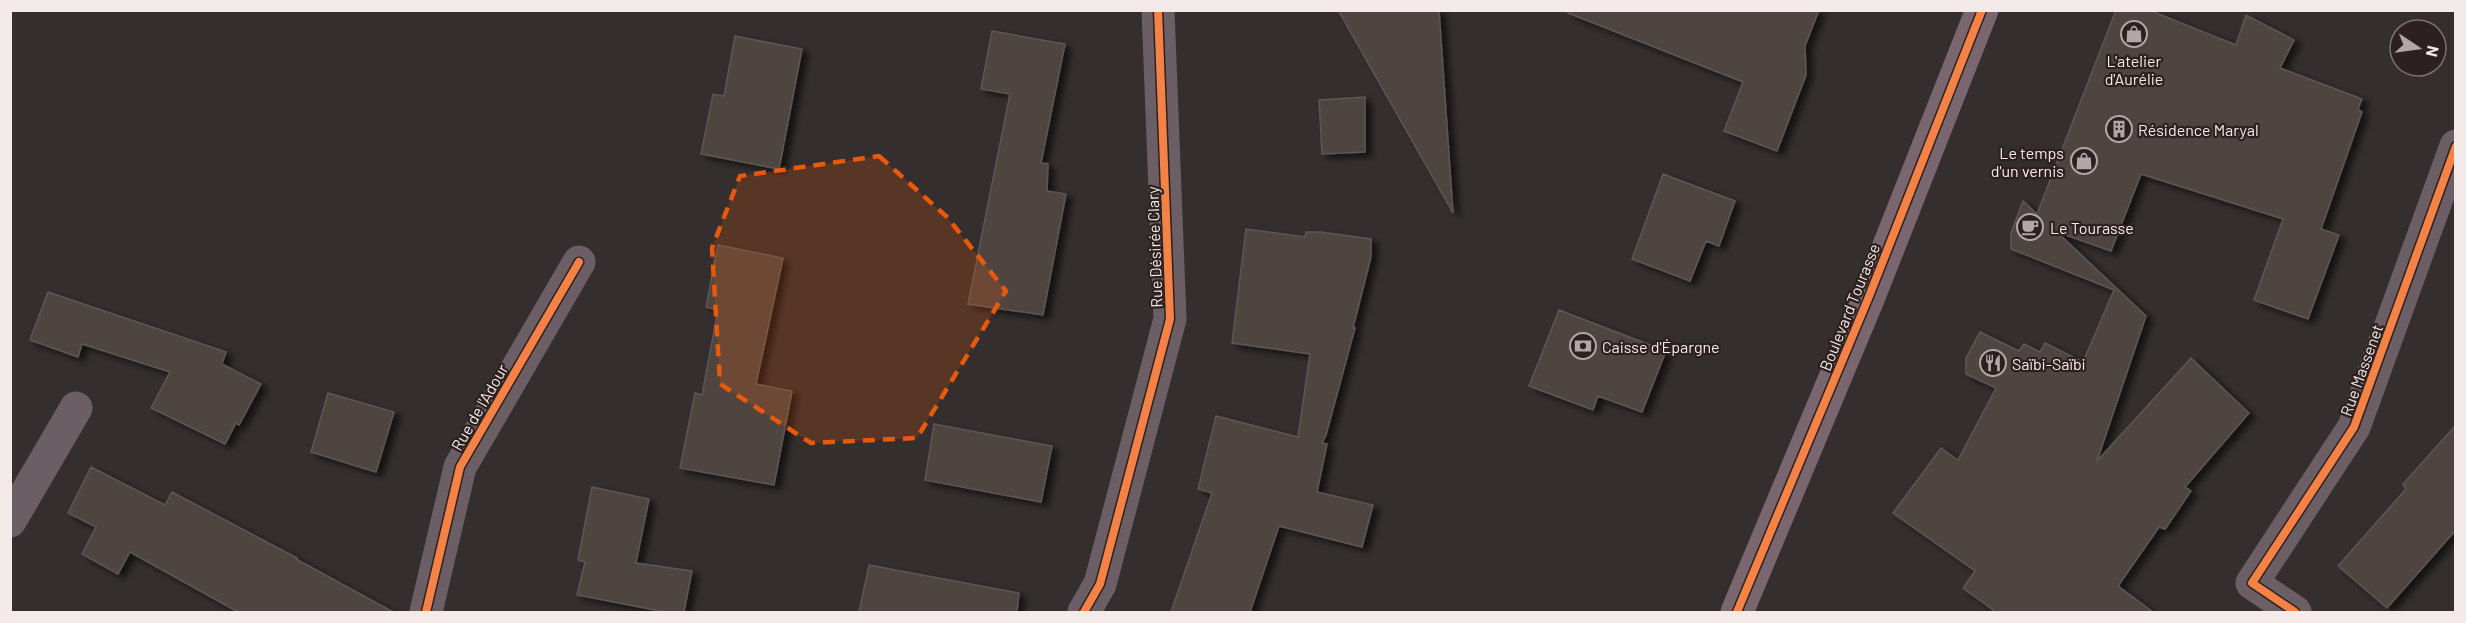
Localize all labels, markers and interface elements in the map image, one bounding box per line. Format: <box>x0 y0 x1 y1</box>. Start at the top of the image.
north arrow <box>2388 18 2448 78</box>
shop icon: L'atelier d'Aurélie <box>2119 19 2149 49</box>
text: N <box>2423 44 2444 59</box>
place label: L'atelier d'Aurélie <box>2105 51 2163 88</box>
building icon: Résidence Maryal <box>2104 114 2134 144</box>
place label: Résidence Maryal <box>2138 120 2259 139</box>
place label: Le temps d'un vernis <box>1991 143 2064 180</box>
shop icon: Le temps d'un vernis <box>2069 146 2099 176</box>
street label: Rue Désirée Clary <box>1142 185 1166 308</box>
cafe icon: Le Tourasse <box>2015 212 2045 242</box>
place label: Le Tourasse <box>2050 218 2134 237</box>
street label: Boulevard Tourasse <box>1815 241 1883 373</box>
street label: Rue Massenet <box>2336 322 2386 418</box>
bank icon: Caisse d'Épargne <box>1568 331 1598 361</box>
place label: Caisse d'Épargne <box>1602 337 1720 356</box>
restaurant icon: Saïbi-Saïbi <box>1978 348 2008 378</box>
place label: Saïbi-Saïbi <box>2012 354 2086 373</box>
street label: Rue de l'Adour <box>447 360 511 454</box>

